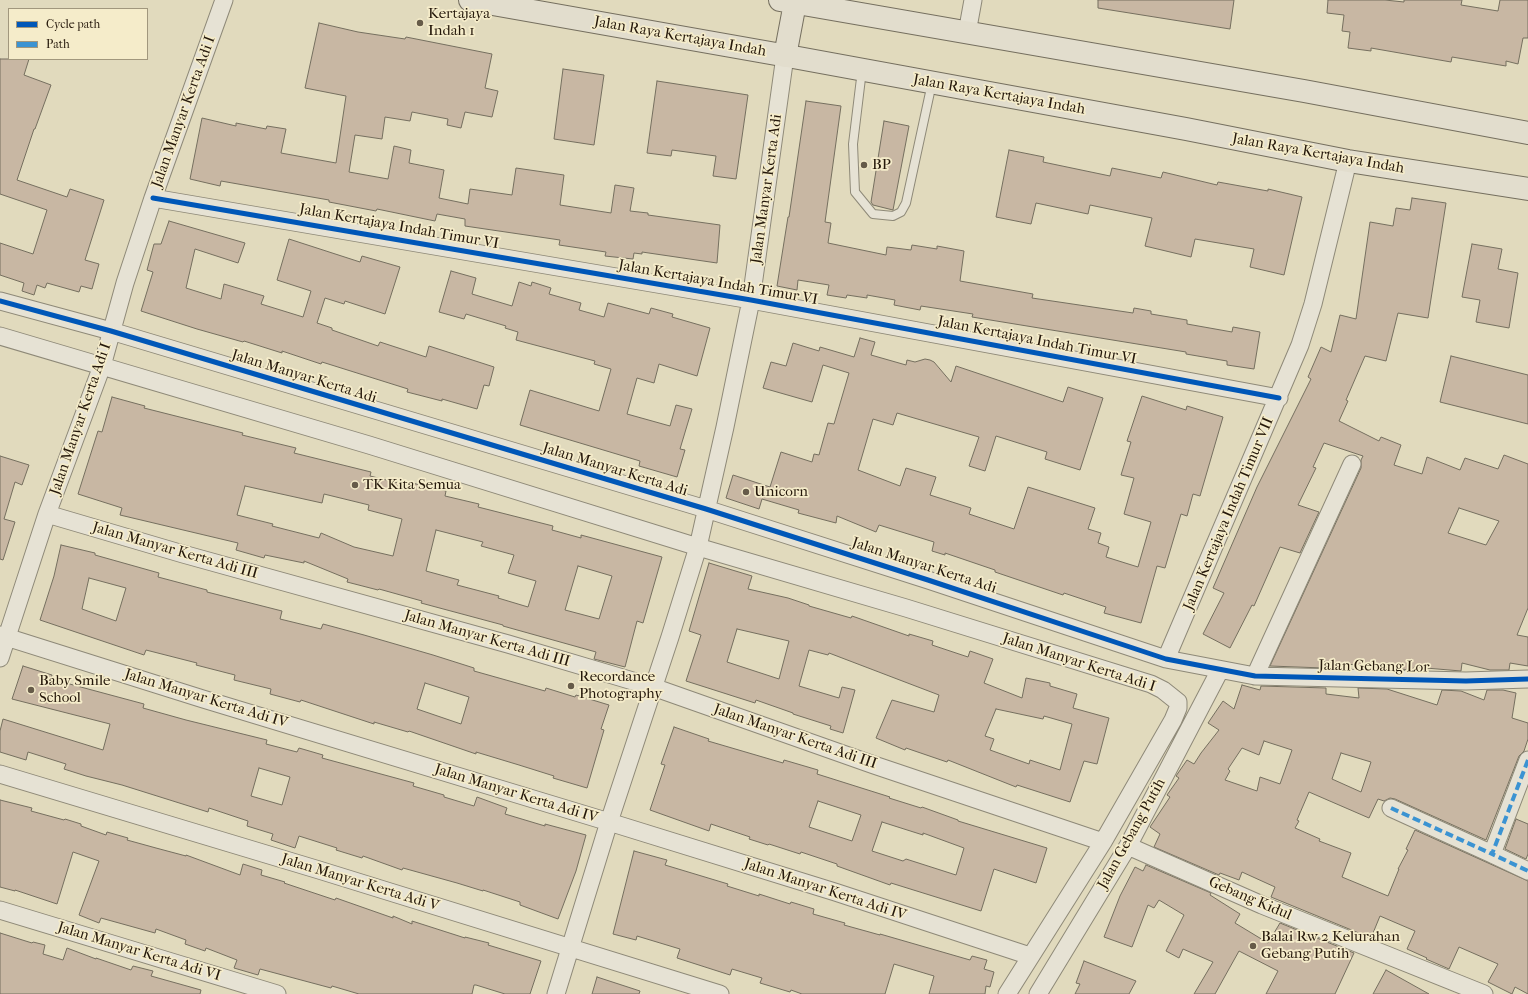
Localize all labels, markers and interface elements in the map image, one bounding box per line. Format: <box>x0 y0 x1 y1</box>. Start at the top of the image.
place label: Kertajaya Indah 1 <box>428 5 490 40</box>
legend <box>8 8 148 60</box>
street label: Jalan Raya Kertajaya Indah <box>593 13 767 61</box>
text: Cycle path <box>46 17 100 31</box>
marker: Kertajaya Indah 1 <box>415 18 425 28</box>
street label: Jalan Manyar Kerta Adi I <box>148 34 220 190</box>
text: Path <box>46 37 70 51</box>
street label: Jalan Raya Kertajaya Indah <box>912 71 1086 119</box>
street label: Jalan Manyar Kerta Adi <box>748 113 786 265</box>
street label: Jalan Raya Kertajaya Indah <box>1231 130 1405 178</box>
place label: BP <box>872 156 891 174</box>
marker: BP <box>859 160 869 170</box>
street label: Jalan Kertajaya Indah Timur VI <box>298 201 500 253</box>
street label: Jalan Kertajaya Indah Timur VI <box>617 257 819 309</box>
street label: Jalan Kertajaya Indah Timur VI <box>936 313 1138 369</box>
street label: Jalan Manyar Kerta Adi I <box>46 340 116 498</box>
street label: Jalan Manyar Kerta Adi <box>229 346 379 408</box>
street label: Jalan Kertajaya Indah Timur VII <box>1180 415 1278 613</box>
street label: Jalan Manyar Kerta Adi <box>540 439 690 501</box>
place label: TK Kita Semua <box>363 476 461 494</box>
marker: TK Kita Semua <box>350 480 360 490</box>
place label: Unicorn <box>754 483 808 501</box>
marker: Unicorn <box>741 487 751 497</box>
street label: Jalan Manyar Kerta Adi III <box>90 519 260 583</box>
street label: Jalan Manyar Kerta Adi <box>849 534 999 598</box>
street label: Jalan Manyar Kerta Adi III <box>402 607 572 671</box>
street label: Jalan Manyar Kerta Adi I <box>1000 630 1158 696</box>
street label: Jalan Gebang Lor <box>1318 657 1430 677</box>
street label: Jalan Manyar Kerta Adi IV <box>122 666 290 732</box>
place label: Recordance Photography <box>579 668 662 703</box>
place label: Baby Smile School <box>39 672 110 707</box>
marker: Recordance Photography <box>566 681 576 691</box>
marker: Baby Smile School <box>26 685 36 695</box>
street label: Jalan Manyar Kerta Adi III <box>711 701 879 773</box>
street label: Jalan Manyar Kerta Adi IV <box>432 761 600 827</box>
street label: Jalan Gebang Putih <box>1094 776 1170 892</box>
street label: Jalan Manyar Kerta Adi V <box>279 850 441 916</box>
street label: Jalan Manyar Kerta Adi IV <box>742 855 908 925</box>
street label: Gebang Kidul <box>1206 873 1294 925</box>
street label: Jalan Manyar Kerta Adi VI <box>55 919 223 985</box>
place label: Balai Rw 2 Kelurahan Gebang Putih <box>1261 928 1400 963</box>
marker: Balai Rw 2 Kelurahan Gebang Putih <box>1248 941 1258 951</box>

